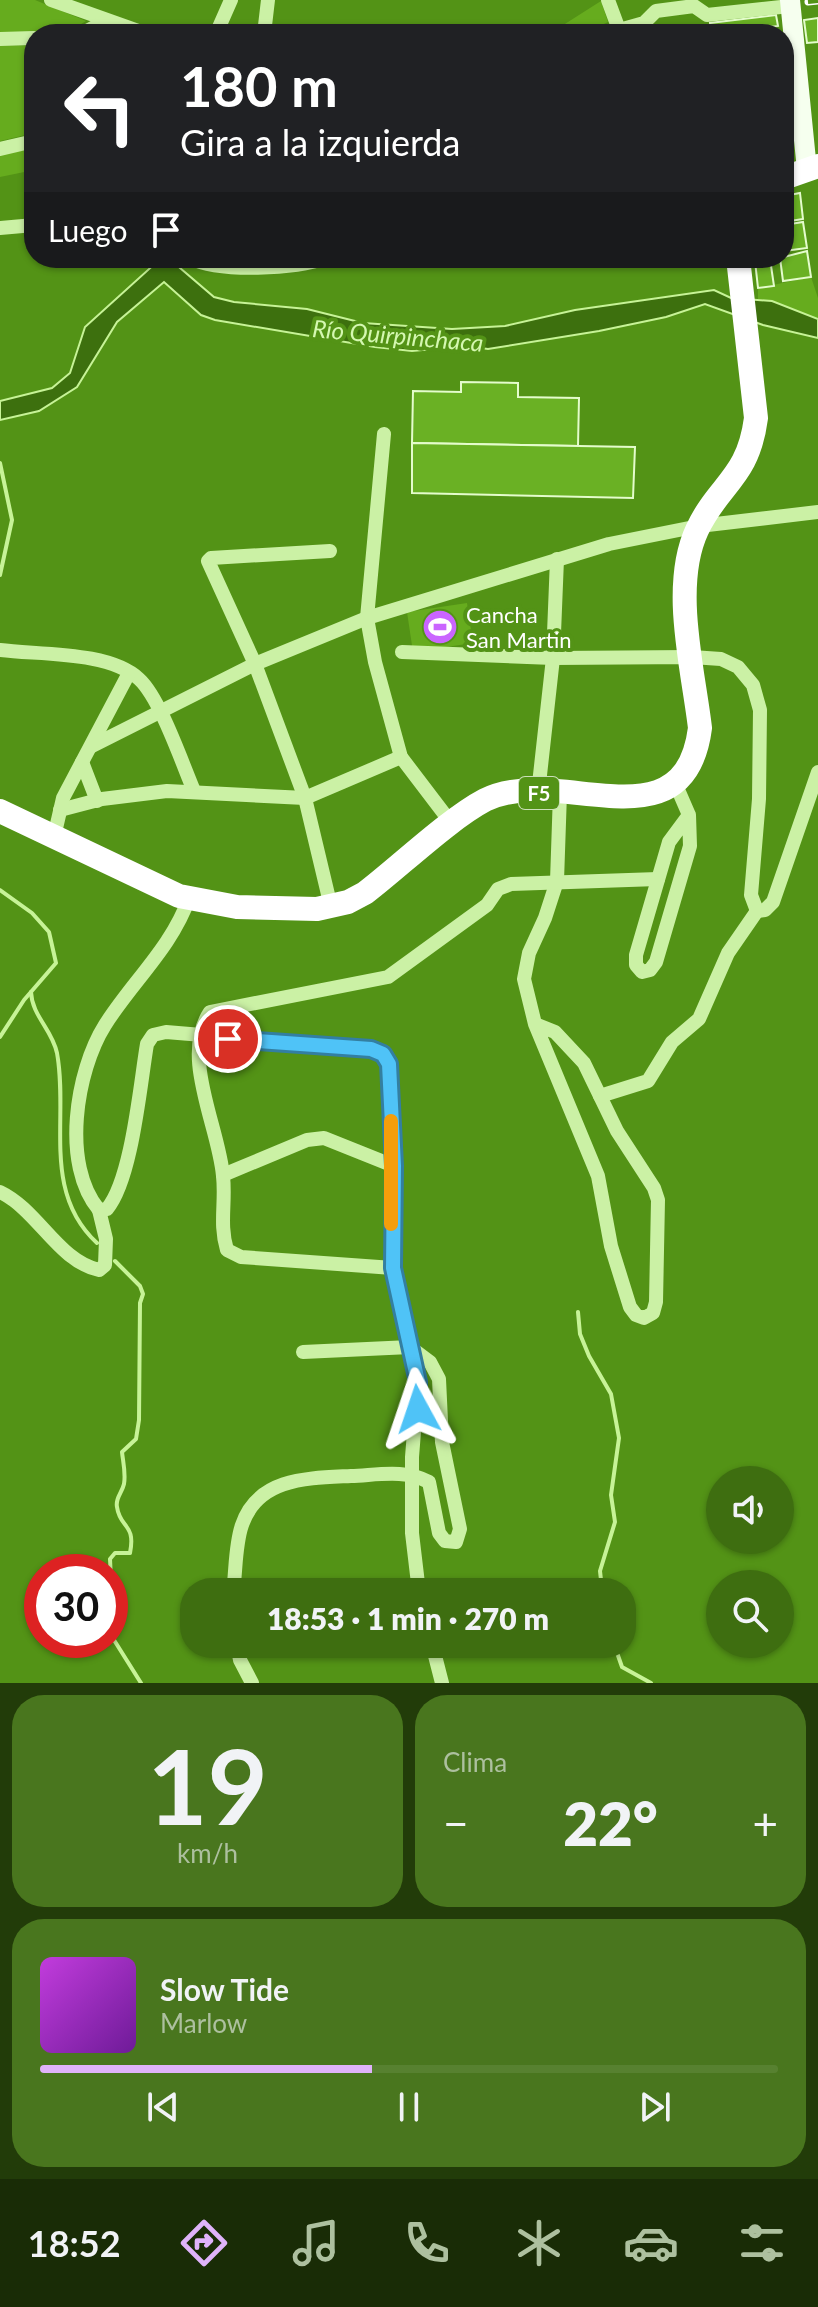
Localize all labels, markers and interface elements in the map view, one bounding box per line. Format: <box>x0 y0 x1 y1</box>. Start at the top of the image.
text: 180 m <box>180 52 338 119</box>
icon: left <box>48 56 152 160</box>
text: Gira a la izquierda <box>180 120 460 164</box>
icon: arrive <box>144 208 188 252</box>
text: Luego <box>48 212 128 248</box>
water label: Río Quirpinchaca <box>311 313 485 357</box>
place label: Cancha San Martin <box>466 601 572 653</box>
sports icon: Cancha San Martin <box>421 608 459 646</box>
road number: F5 <box>519 777 559 809</box>
pin <box>194 1005 262 1073</box>
icon: arrive <box>206 1017 250 1061</box>
position arrow <box>376 1367 460 1451</box>
map controls <box>706 1466 794 1658</box>
button: sound <box>706 1466 794 1554</box>
speed limit sign: 30 <box>24 1554 128 1658</box>
button: search <box>706 1570 794 1658</box>
text: 18:53 · 1 min · 270 m <box>267 1600 549 1636</box>
text: 19 <box>147 1722 268 1847</box>
text: Clima <box>443 1746 507 1778</box>
text: 22° <box>563 1787 658 1859</box>
text: − <box>443 1797 469 1849</box>
text: + <box>752 1797 778 1849</box>
text: km/h <box>177 1837 238 1869</box>
text: Slow Tide <box>160 1971 289 2007</box>
text: Marlow <box>160 2007 247 2039</box>
icon: previous <box>141 2085 185 2129</box>
icon: pause <box>387 2085 431 2129</box>
icon: next <box>633 2085 677 2129</box>
icon: directions <box>176 2215 232 2271</box>
icon: music <box>288 2215 344 2271</box>
icon: phone <box>399 2215 455 2271</box>
icon: climate <box>511 2215 567 2271</box>
icon: car <box>623 2215 679 2271</box>
icon: filters <box>734 2215 790 2271</box>
text: 18:52 <box>28 2221 121 2265</box>

